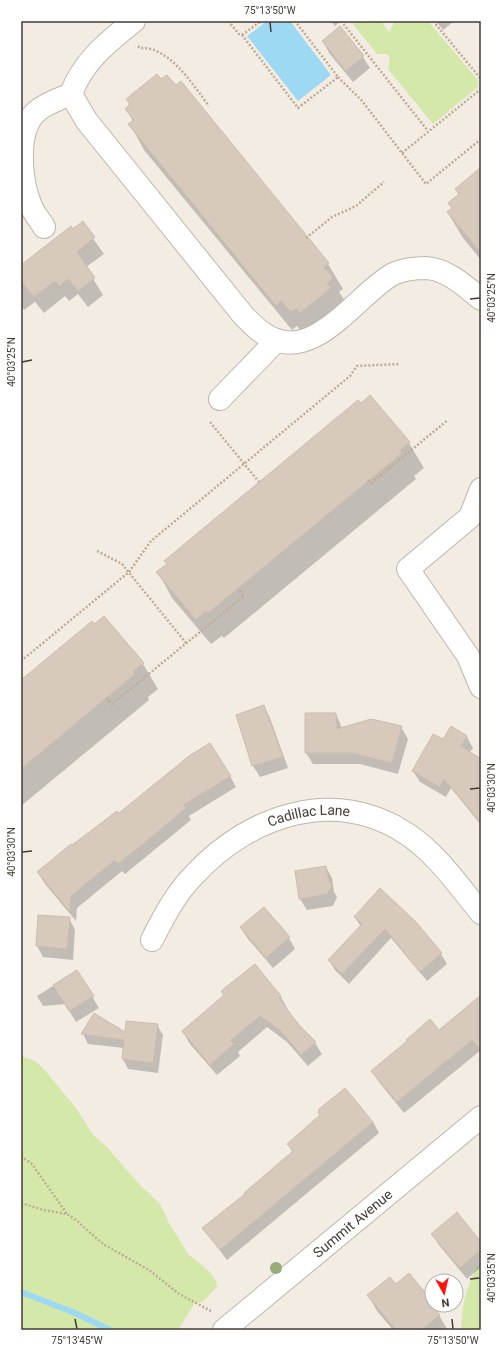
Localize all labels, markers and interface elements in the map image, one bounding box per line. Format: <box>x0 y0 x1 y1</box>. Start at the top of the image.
text: 75°13'50"W <box>244 5 296 16</box>
text: 40°03'25"N <box>486 273 497 323</box>
text: 40°03'25"N <box>6 337 17 387</box>
text: 40°03'30"N <box>486 763 497 813</box>
street label: Cadillac Lane <box>265 802 351 830</box>
text: 40°03'30"N <box>6 827 17 877</box>
street label: Summit Avenue <box>310 1186 395 1261</box>
text: 40°03'35"N <box>486 1253 497 1303</box>
north arrow <box>424 1273 464 1313</box>
text: N <box>440 1295 450 1309</box>
text: 75°13'45"W <box>51 1335 103 1346</box>
text: 75°13'50"W <box>427 1335 479 1346</box>

